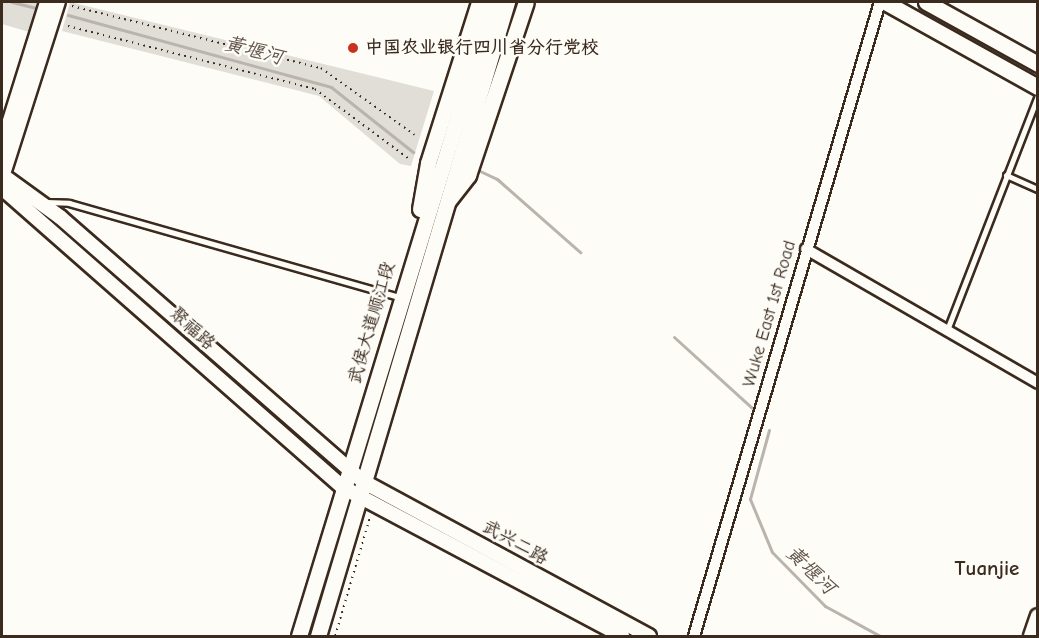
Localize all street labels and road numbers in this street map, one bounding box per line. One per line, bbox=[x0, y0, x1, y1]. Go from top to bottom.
street label: Wuke East 1st Road bbox=[739, 238, 801, 390]
street label: 武侯大道顺江段 bbox=[344, 259, 400, 387]
street label: 聚福路 bbox=[165, 303, 219, 355]
street label: 武兴二路 bbox=[478, 516, 552, 570]

